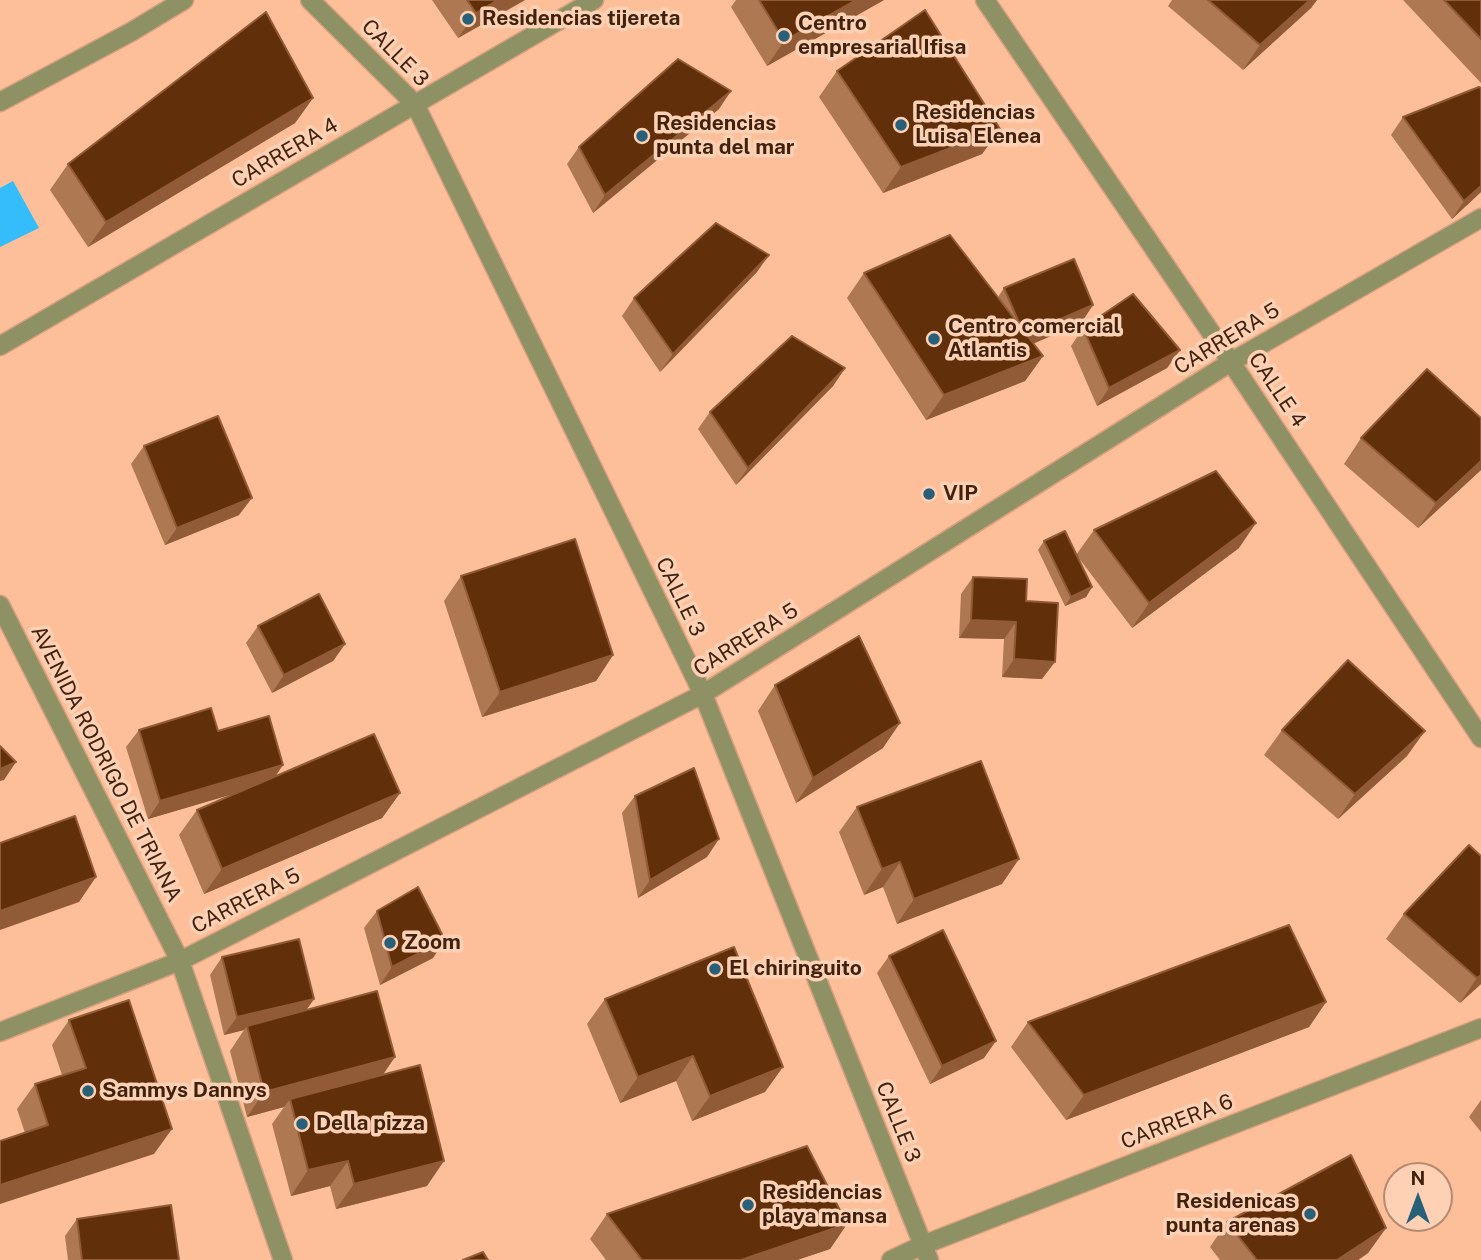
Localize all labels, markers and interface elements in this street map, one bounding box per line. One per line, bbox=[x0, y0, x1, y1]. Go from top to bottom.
place label: Residencias tijereta bbox=[482, 6, 680, 32]
marker: Residencias tijereta bbox=[460, 11, 476, 27]
place label: Centro empresarial Ifisa bbox=[798, 11, 966, 61]
street label: CALLE 3 bbox=[356, 14, 434, 92]
marker: Centro empresarial Ifisa bbox=[776, 28, 792, 44]
place label: Residencias Luisa Elenea bbox=[915, 100, 1041, 150]
place label: Residencias punta del mar bbox=[656, 111, 794, 161]
street label: CARRERA 4 bbox=[228, 113, 342, 193]
marker: Residencias Luisa Elenea bbox=[893, 117, 909, 133]
marker: Residencias punta del mar bbox=[634, 128, 650, 144]
street label: CARRERA 5 bbox=[1170, 298, 1284, 380]
place label: Centro comercial Atlantis bbox=[948, 314, 1120, 364]
marker: Centro comercial Atlantis bbox=[926, 331, 942, 347]
street label: CALLE 4 bbox=[1243, 348, 1311, 432]
place label: VIP bbox=[943, 481, 978, 507]
marker: VIP bbox=[921, 486, 937, 502]
street label: CALLE 3 bbox=[650, 553, 710, 641]
street label: CARRERA 5 bbox=[689, 598, 803, 682]
street label: AVENIDA RODRIGO DE TRIANA bbox=[25, 622, 187, 906]
street label: CARRERA 5 bbox=[188, 863, 304, 939]
place label: Zoom bbox=[404, 930, 461, 956]
marker: Zoom bbox=[382, 935, 398, 951]
place label: El chiringuito bbox=[729, 956, 862, 982]
marker: El chiringuito bbox=[707, 961, 723, 977]
place label: Sammys Dannys bbox=[102, 1078, 267, 1104]
street label: CALLE 3 bbox=[870, 1078, 926, 1166]
marker: Sammys Dannys bbox=[80, 1083, 96, 1099]
street label: CARRERA 6 bbox=[1117, 1089, 1237, 1155]
place label: Della pizza bbox=[316, 1111, 425, 1137]
marker: Della pizza bbox=[294, 1116, 310, 1132]
north arrow bbox=[1383, 1162, 1453, 1232]
text: N bbox=[1411, 1167, 1425, 1189]
place label: Residencias playa mansa bbox=[762, 1180, 887, 1230]
place label: Residenicas punta arenas bbox=[1165, 1189, 1296, 1239]
marker: Residencias playa mansa bbox=[740, 1197, 756, 1213]
marker: Residenicas punta arenas bbox=[1302, 1206, 1318, 1222]

